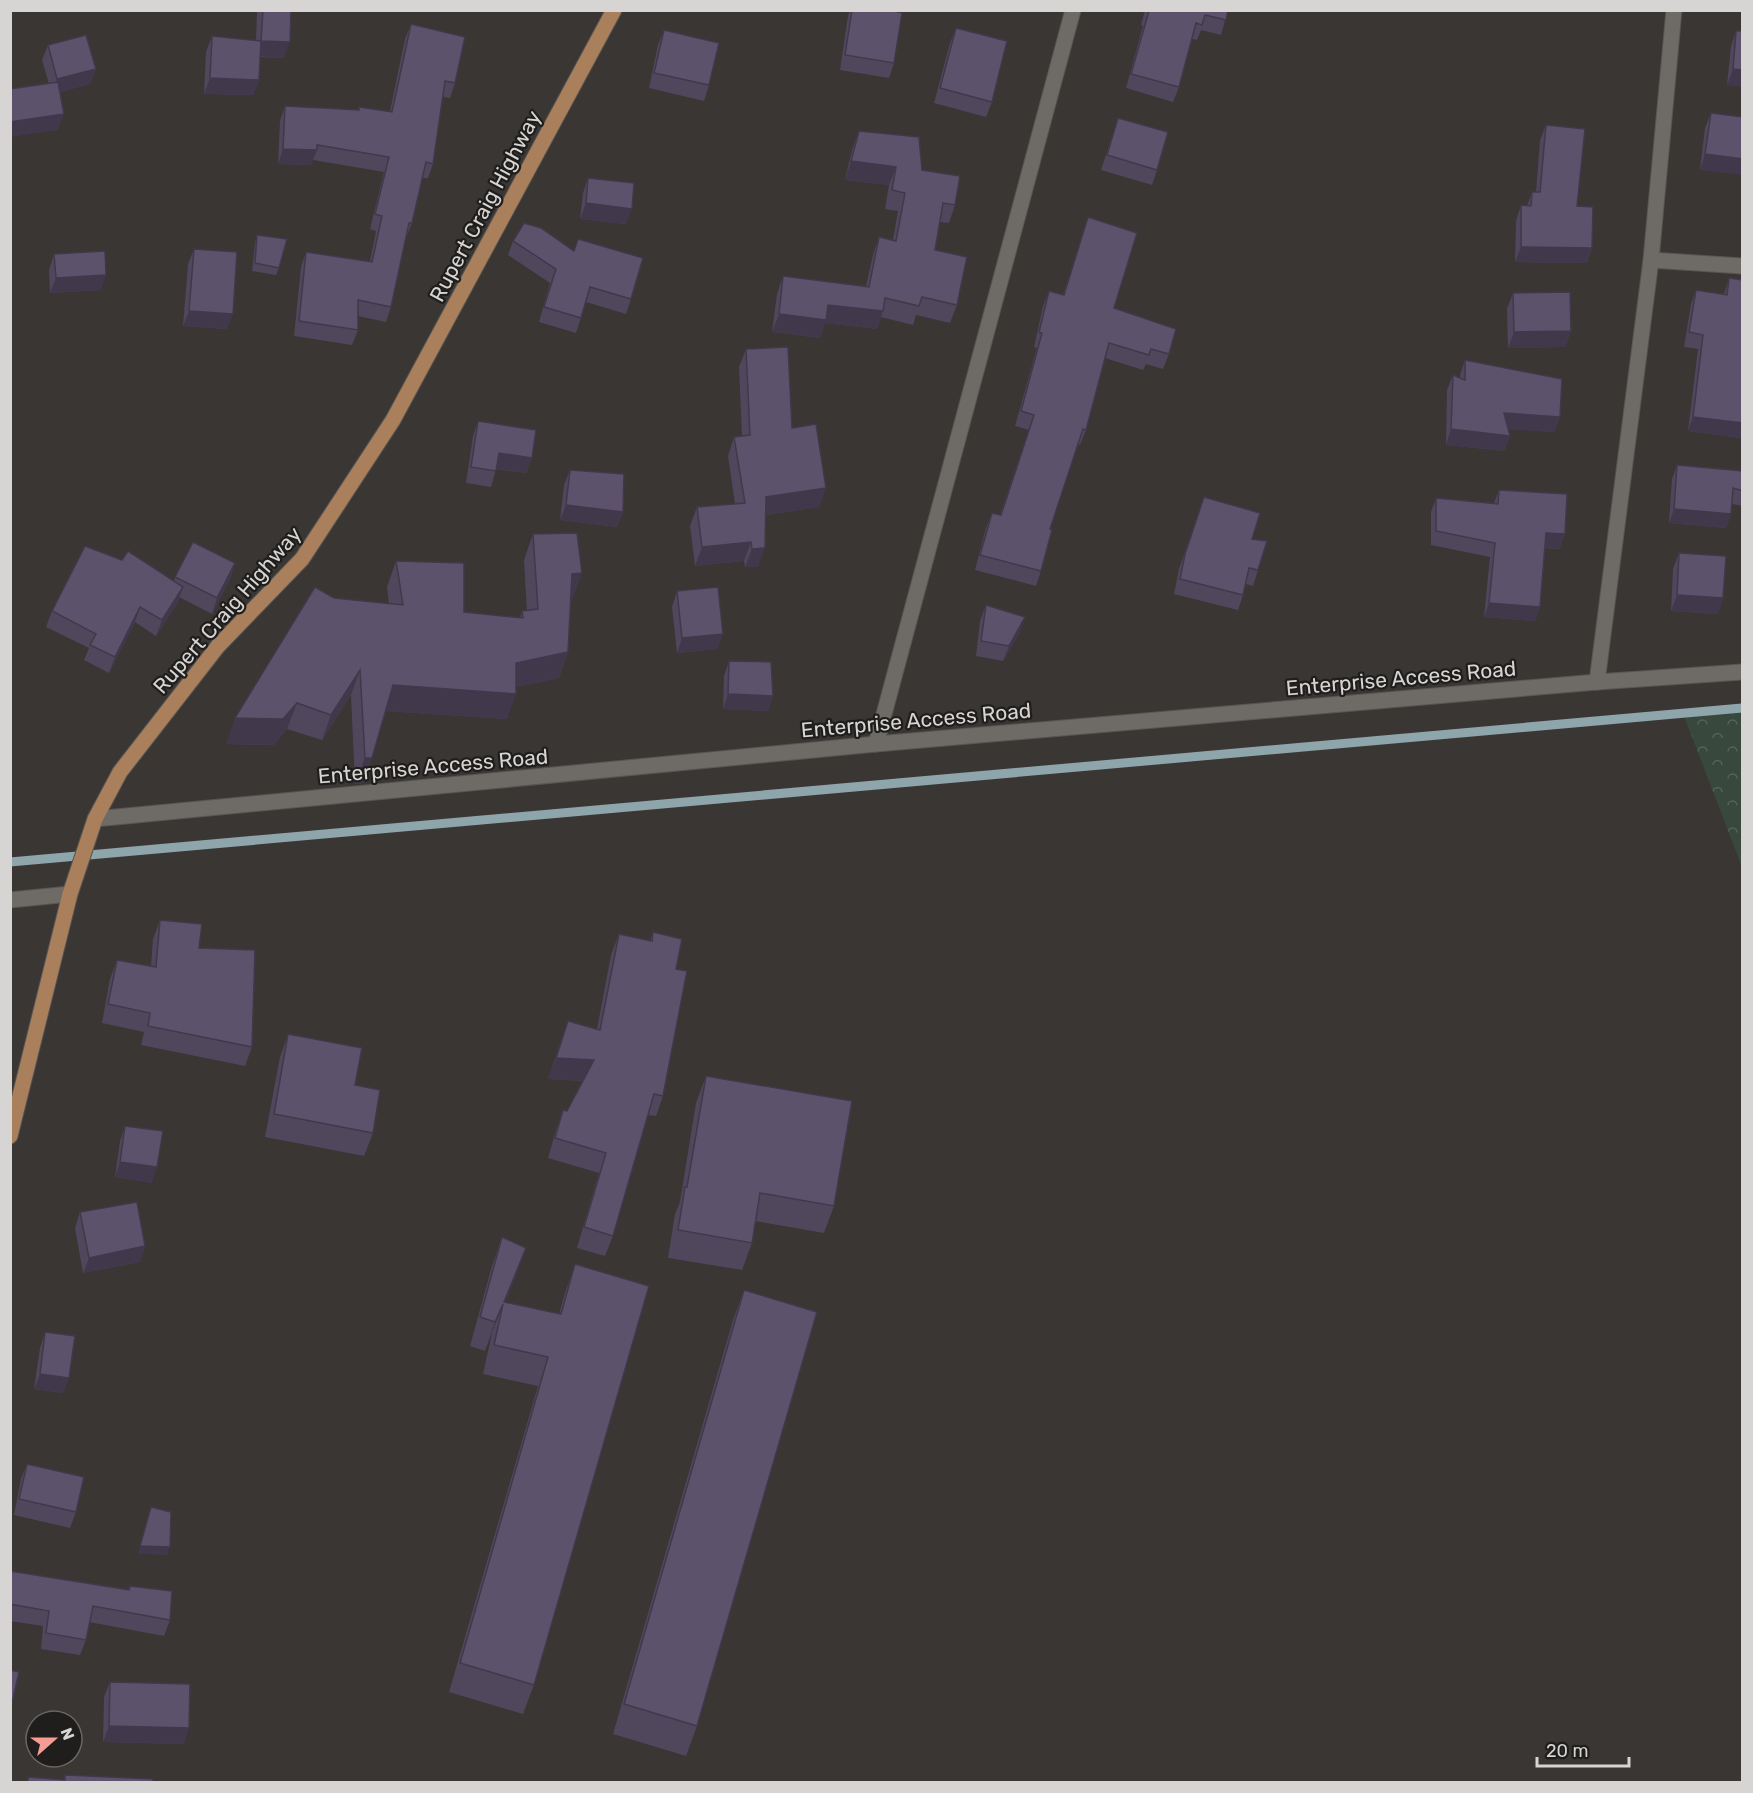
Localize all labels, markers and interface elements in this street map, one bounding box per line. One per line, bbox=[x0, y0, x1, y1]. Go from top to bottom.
street label: Rupert Craig Highway bbox=[424, 106, 546, 306]
street label: Rupert Craig Highway bbox=[148, 521, 307, 699]
street label: Enterprise Access Road bbox=[1285, 655, 1517, 701]
street label: Enterprise Access Road bbox=[800, 697, 1032, 743]
street label: Enterprise Access Road bbox=[317, 743, 549, 789]
north arrow bbox=[24, 1709, 84, 1769]
text: N bbox=[57, 1725, 78, 1743]
scale bar bbox=[1537, 1730, 1628, 1768]
text: 20 m bbox=[1546, 1740, 1588, 1762]

